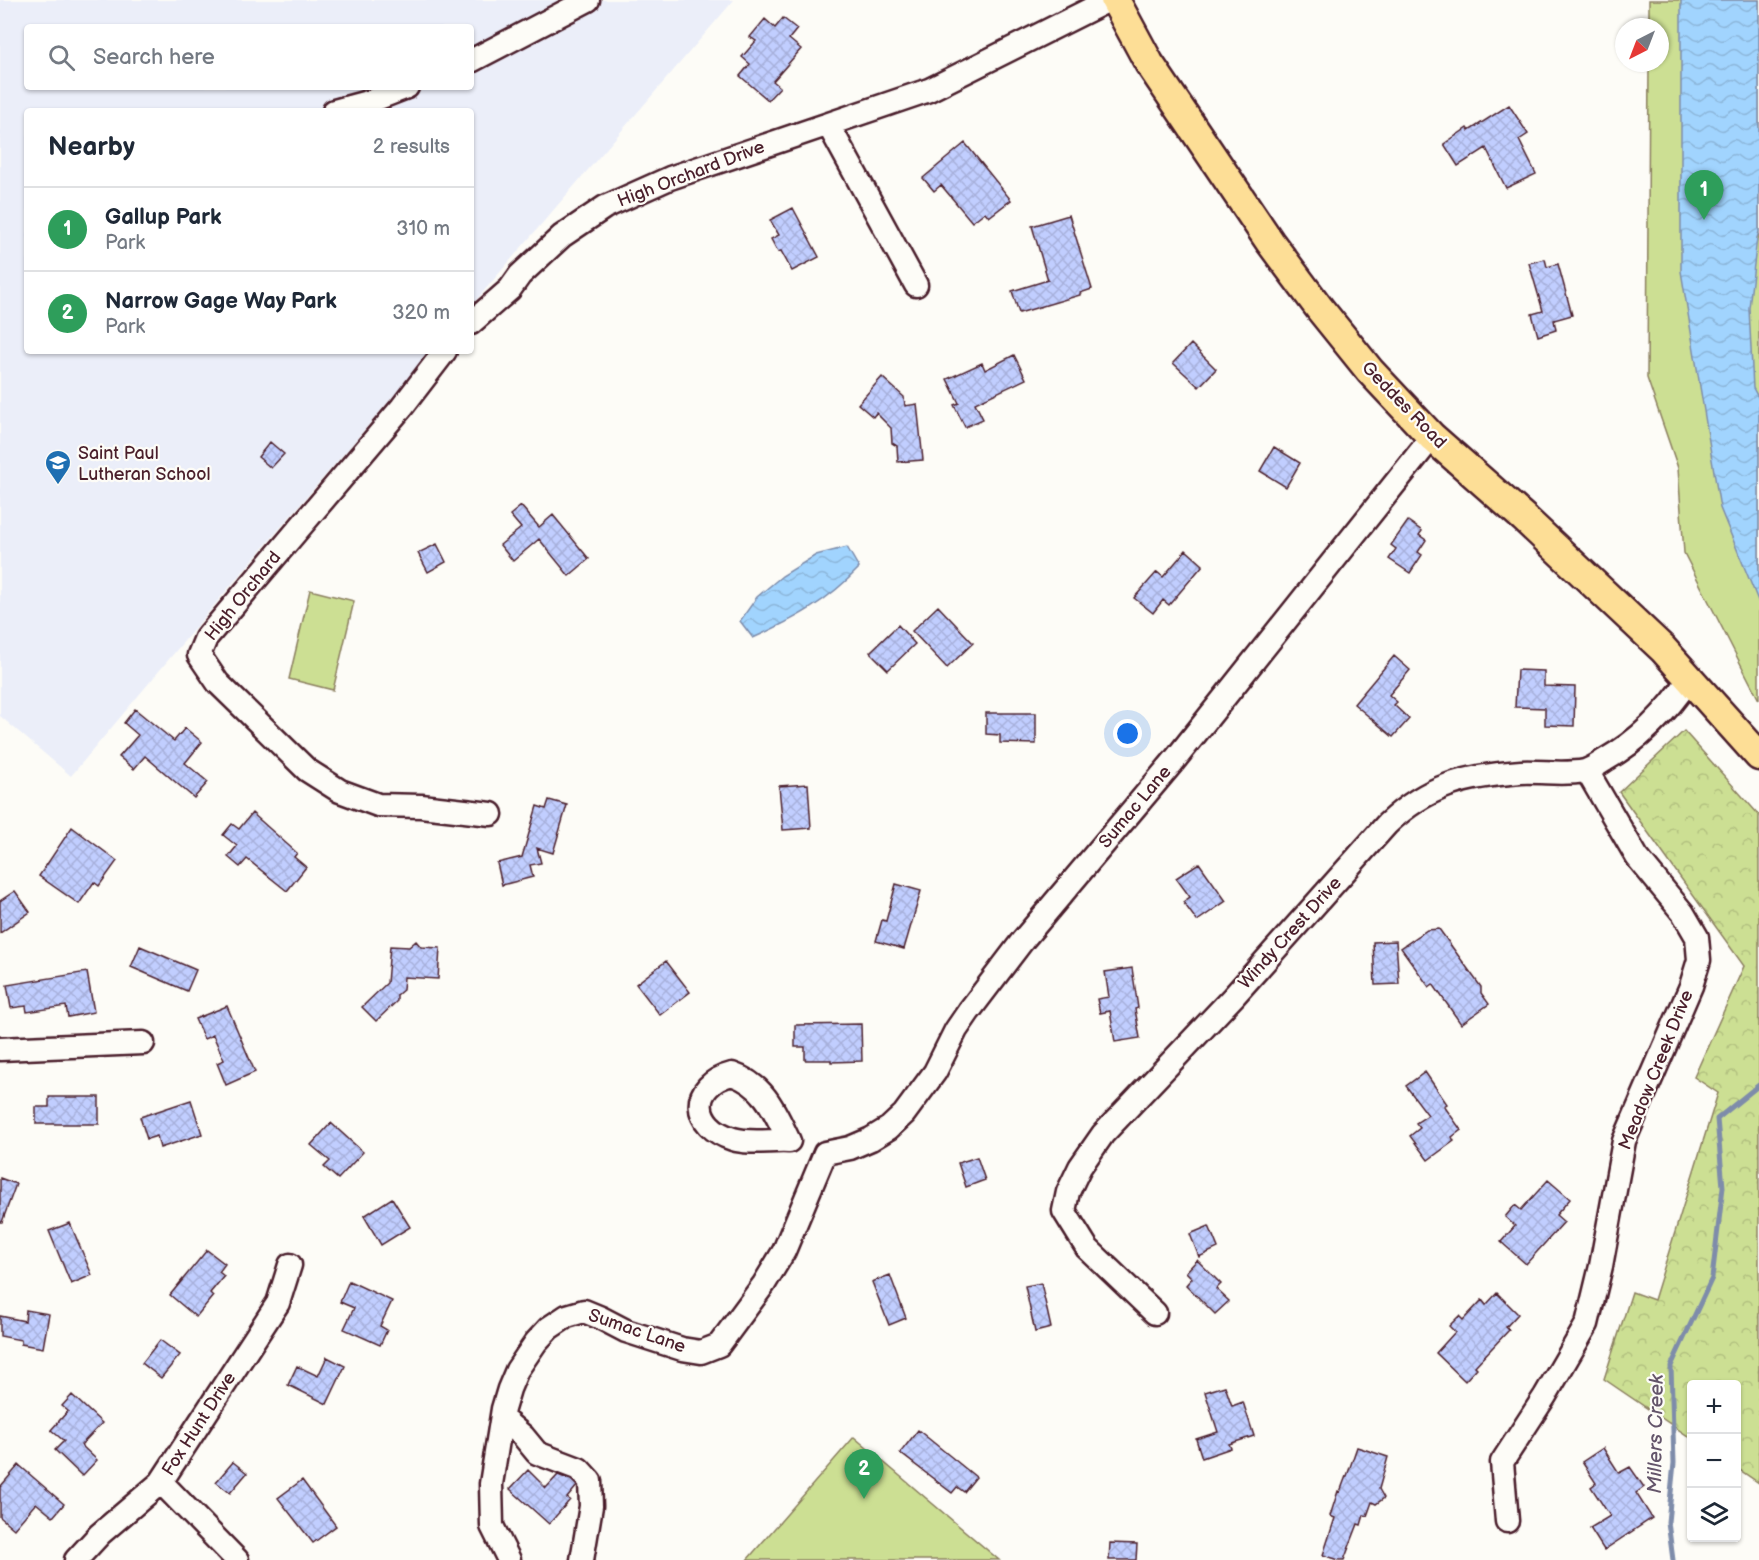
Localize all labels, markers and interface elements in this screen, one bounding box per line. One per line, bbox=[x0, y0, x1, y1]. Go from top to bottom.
north arrow bbox=[1615, 18, 1669, 72]
search box bbox=[24, 24, 474, 90]
icon: search bbox=[45, 41, 78, 74]
text: Search here bbox=[93, 44, 215, 71]
text: Nearby bbox=[48, 132, 135, 163]
text: 2 results bbox=[373, 135, 450, 159]
street label: High Orchard Drive bbox=[615, 136, 768, 212]
pin: 1 bbox=[1684, 170, 1724, 220]
text: Gallup Park bbox=[105, 204, 221, 231]
text: 1 bbox=[63, 217, 72, 241]
text: 310 m bbox=[396, 217, 450, 241]
text: Park bbox=[105, 231, 145, 255]
text: Narrow Gage Way Park bbox=[105, 288, 337, 315]
text: 2 bbox=[62, 301, 73, 325]
text: 320 m bbox=[392, 301, 450, 325]
text: Park bbox=[105, 315, 145, 339]
street label: Geddes Road bbox=[1357, 357, 1451, 453]
place label: Saint Paul Lutheran School bbox=[78, 443, 210, 485]
school or university icon: Saint Paul Lutheran School bbox=[43, 448, 73, 486]
street label: High Orchard bbox=[201, 547, 285, 645]
your location bbox=[1113, 719, 1142, 748]
street label: Sumac Lane bbox=[1094, 761, 1176, 853]
street label: Windy Crest Drive bbox=[1234, 872, 1346, 993]
street label: Meadow Creek Drive bbox=[1614, 987, 1698, 1153]
street label: Sumac Lane bbox=[586, 1305, 689, 1358]
street label: Fox Hunt Drive bbox=[158, 1368, 240, 1480]
water label: Millers Creek bbox=[1643, 1373, 1669, 1494]
map controls bbox=[1687, 1380, 1741, 1542]
button: + bbox=[1687, 1380, 1741, 1434]
button: − bbox=[1687, 1434, 1741, 1488]
pin: 2 bbox=[844, 1450, 884, 1499]
button: layers bbox=[1687, 1488, 1741, 1542]

